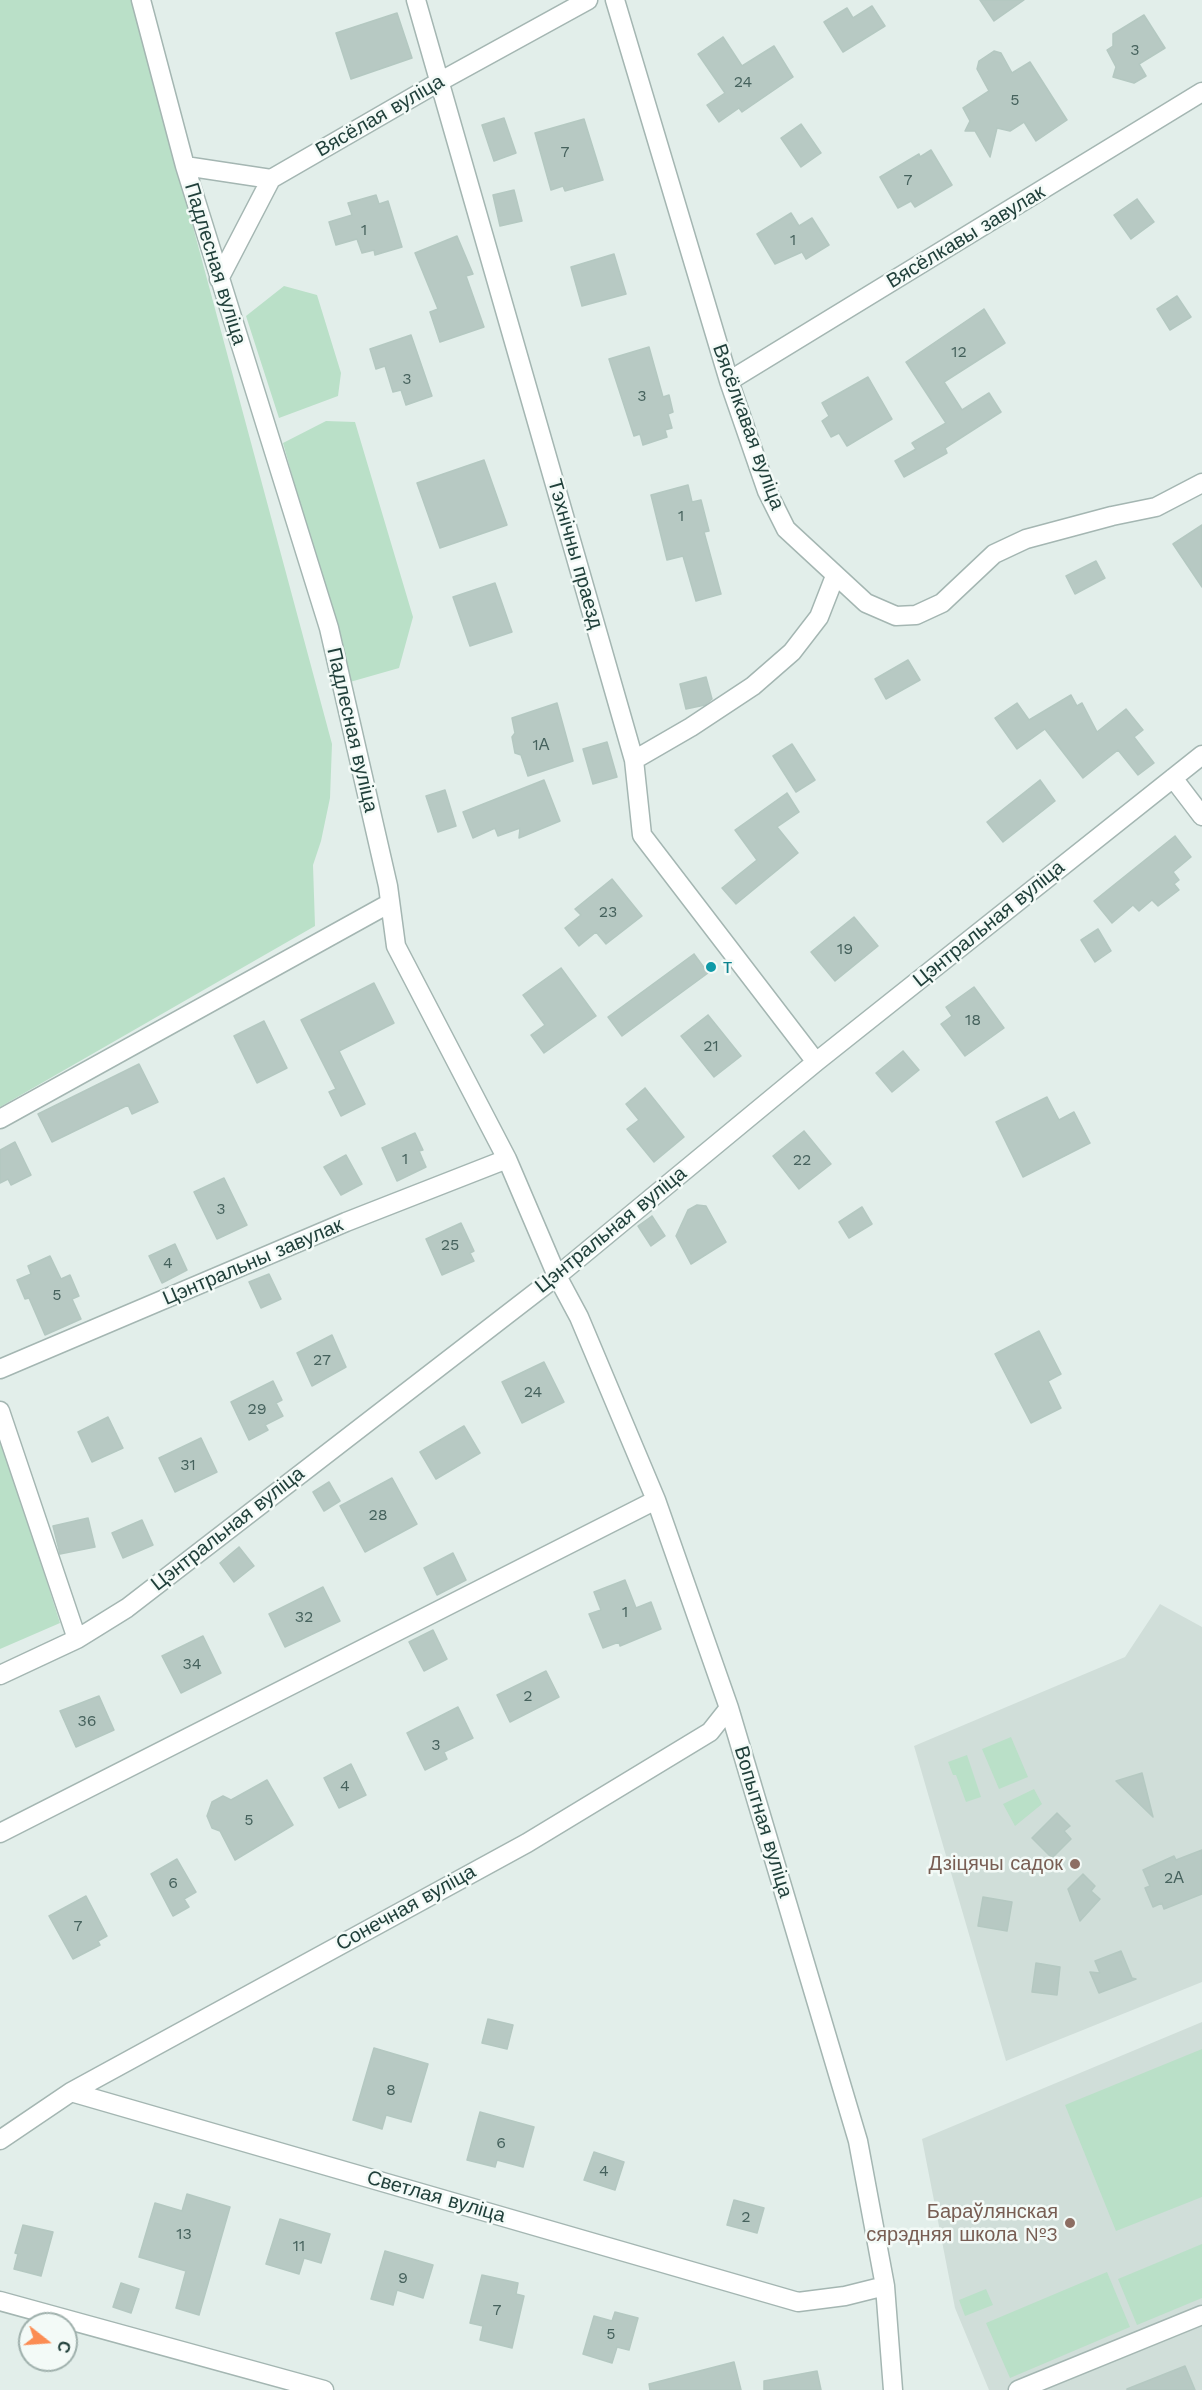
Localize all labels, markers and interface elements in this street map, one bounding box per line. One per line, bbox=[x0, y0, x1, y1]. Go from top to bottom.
house number: 3 bbox=[1130, 40, 1140, 60]
street label: Вясёлая вуліца bbox=[312, 70, 448, 162]
house number: 24 bbox=[734, 72, 752, 92]
house number: 5 bbox=[1010, 90, 1020, 110]
house number: 7 bbox=[561, 142, 569, 162]
house number: 7 bbox=[904, 170, 912, 190]
street label: Падлесная вуліца bbox=[179, 180, 251, 348]
street label: Вясёлкавы завулак bbox=[882, 180, 1050, 294]
house number: 1 bbox=[361, 220, 367, 240]
house number: 1 bbox=[790, 230, 796, 250]
street label: Вясёлкавая вуліца bbox=[707, 341, 789, 513]
house number: 12 bbox=[951, 342, 967, 362]
house number: 3 bbox=[402, 369, 412, 389]
house number: 3 bbox=[637, 386, 647, 406]
street label: Тэхнічны праезд bbox=[542, 476, 608, 632]
house number: 1 bbox=[678, 506, 684, 526]
street label: Падлесная вуліца bbox=[321, 645, 383, 815]
house number: 1А bbox=[533, 735, 549, 755]
street label: Цэнтральная вуліца bbox=[908, 856, 1070, 992]
house number: 23 bbox=[599, 902, 617, 922]
house number: 19 bbox=[837, 939, 853, 959]
place label: т bbox=[723, 955, 732, 979]
marker: т bbox=[704, 960, 718, 974]
house number: 18 bbox=[965, 1010, 981, 1030]
house number: 21 bbox=[703, 1036, 719, 1056]
house number: 1 bbox=[402, 1149, 408, 1169]
house number: 22 bbox=[793, 1150, 811, 1170]
street label: Цэнтральная вуліца bbox=[530, 1162, 692, 1298]
house number: 3 bbox=[216, 1199, 226, 1219]
street label: Цэнтральны завулак bbox=[159, 1213, 347, 1311]
house number: 25 bbox=[441, 1235, 459, 1255]
house number: 4 bbox=[163, 1253, 173, 1273]
house number: 5 bbox=[52, 1285, 62, 1305]
house number: 27 bbox=[313, 1350, 331, 1370]
house number: 24 bbox=[524, 1382, 542, 1402]
house number: 29 bbox=[247, 1399, 267, 1419]
house number: 31 bbox=[180, 1455, 196, 1475]
street label: Цэнтральная вуліца bbox=[147, 1462, 309, 1596]
house number: 28 bbox=[368, 1505, 388, 1525]
house number: 1 bbox=[622, 1602, 628, 1622]
house number: 32 bbox=[295, 1607, 313, 1627]
house number: 34 bbox=[182, 1654, 202, 1674]
house number: 2 bbox=[523, 1686, 533, 1706]
house number: 36 bbox=[77, 1711, 97, 1731]
house number: 3 bbox=[431, 1735, 441, 1755]
street label: Вопытная вуліца bbox=[729, 1743, 797, 1901]
house number: 4 bbox=[340, 1776, 350, 1796]
house number: 5 bbox=[244, 1810, 254, 1830]
place label: Дзіцячы садок bbox=[929, 1852, 1063, 1876]
marker: Дзіцячы садок bbox=[1068, 1857, 1082, 1871]
street label: Сонечная вуліца bbox=[332, 1860, 480, 1956]
house number: 2А bbox=[1164, 1868, 1184, 1888]
house number: 6 bbox=[168, 1873, 178, 1893]
house number: 7 bbox=[74, 1916, 82, 1936]
house number: 8 bbox=[386, 2080, 396, 2100]
house number: 6 bbox=[496, 2133, 506, 2153]
house number: 4 bbox=[599, 2161, 609, 2181]
street label: Светлая вуліца bbox=[364, 2166, 508, 2228]
place label: Бараўлянская сярэдняя школа №3 bbox=[866, 2200, 1058, 2247]
house number: 2 bbox=[741, 2207, 751, 2227]
marker: Бараўлянская сярэдняя школа №3 bbox=[1063, 2216, 1077, 2230]
house number: 13 bbox=[176, 2224, 192, 2244]
house number: 11 bbox=[293, 2236, 305, 2256]
house number: 9 bbox=[398, 2268, 408, 2288]
house number: 7 bbox=[493, 2300, 501, 2320]
north arrow bbox=[18, 2312, 78, 2372]
house number: 5 bbox=[606, 2324, 616, 2344]
text: С bbox=[53, 2339, 75, 2355]

